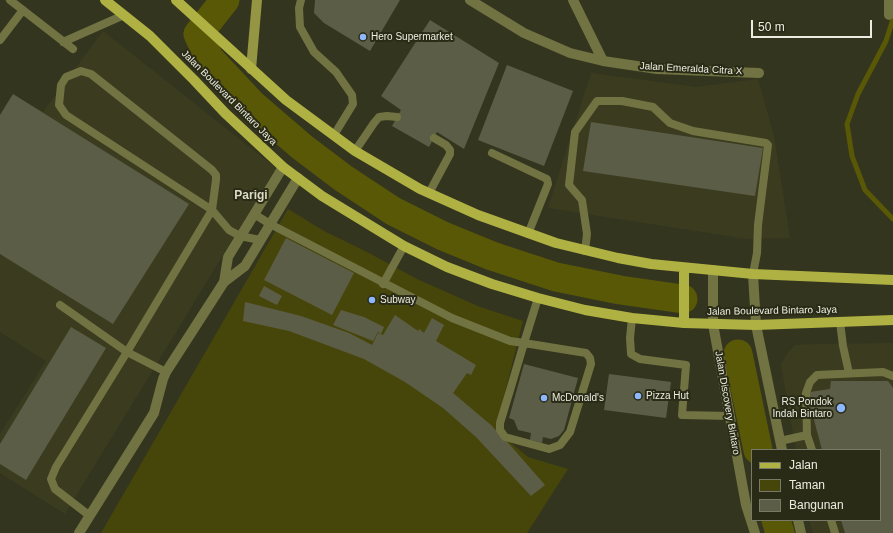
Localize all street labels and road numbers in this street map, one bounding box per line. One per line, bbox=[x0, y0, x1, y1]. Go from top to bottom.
street label: Jalan Boulevard Bintaro Jaya bbox=[179, 48, 279, 148]
street label: Jalan Emeralda Citra X bbox=[639, 60, 743, 78]
street label: Jalan Boulevard Bintaro Jaya bbox=[707, 304, 837, 318]
street label: Jalan Discovery Bintaro bbox=[712, 350, 742, 456]

